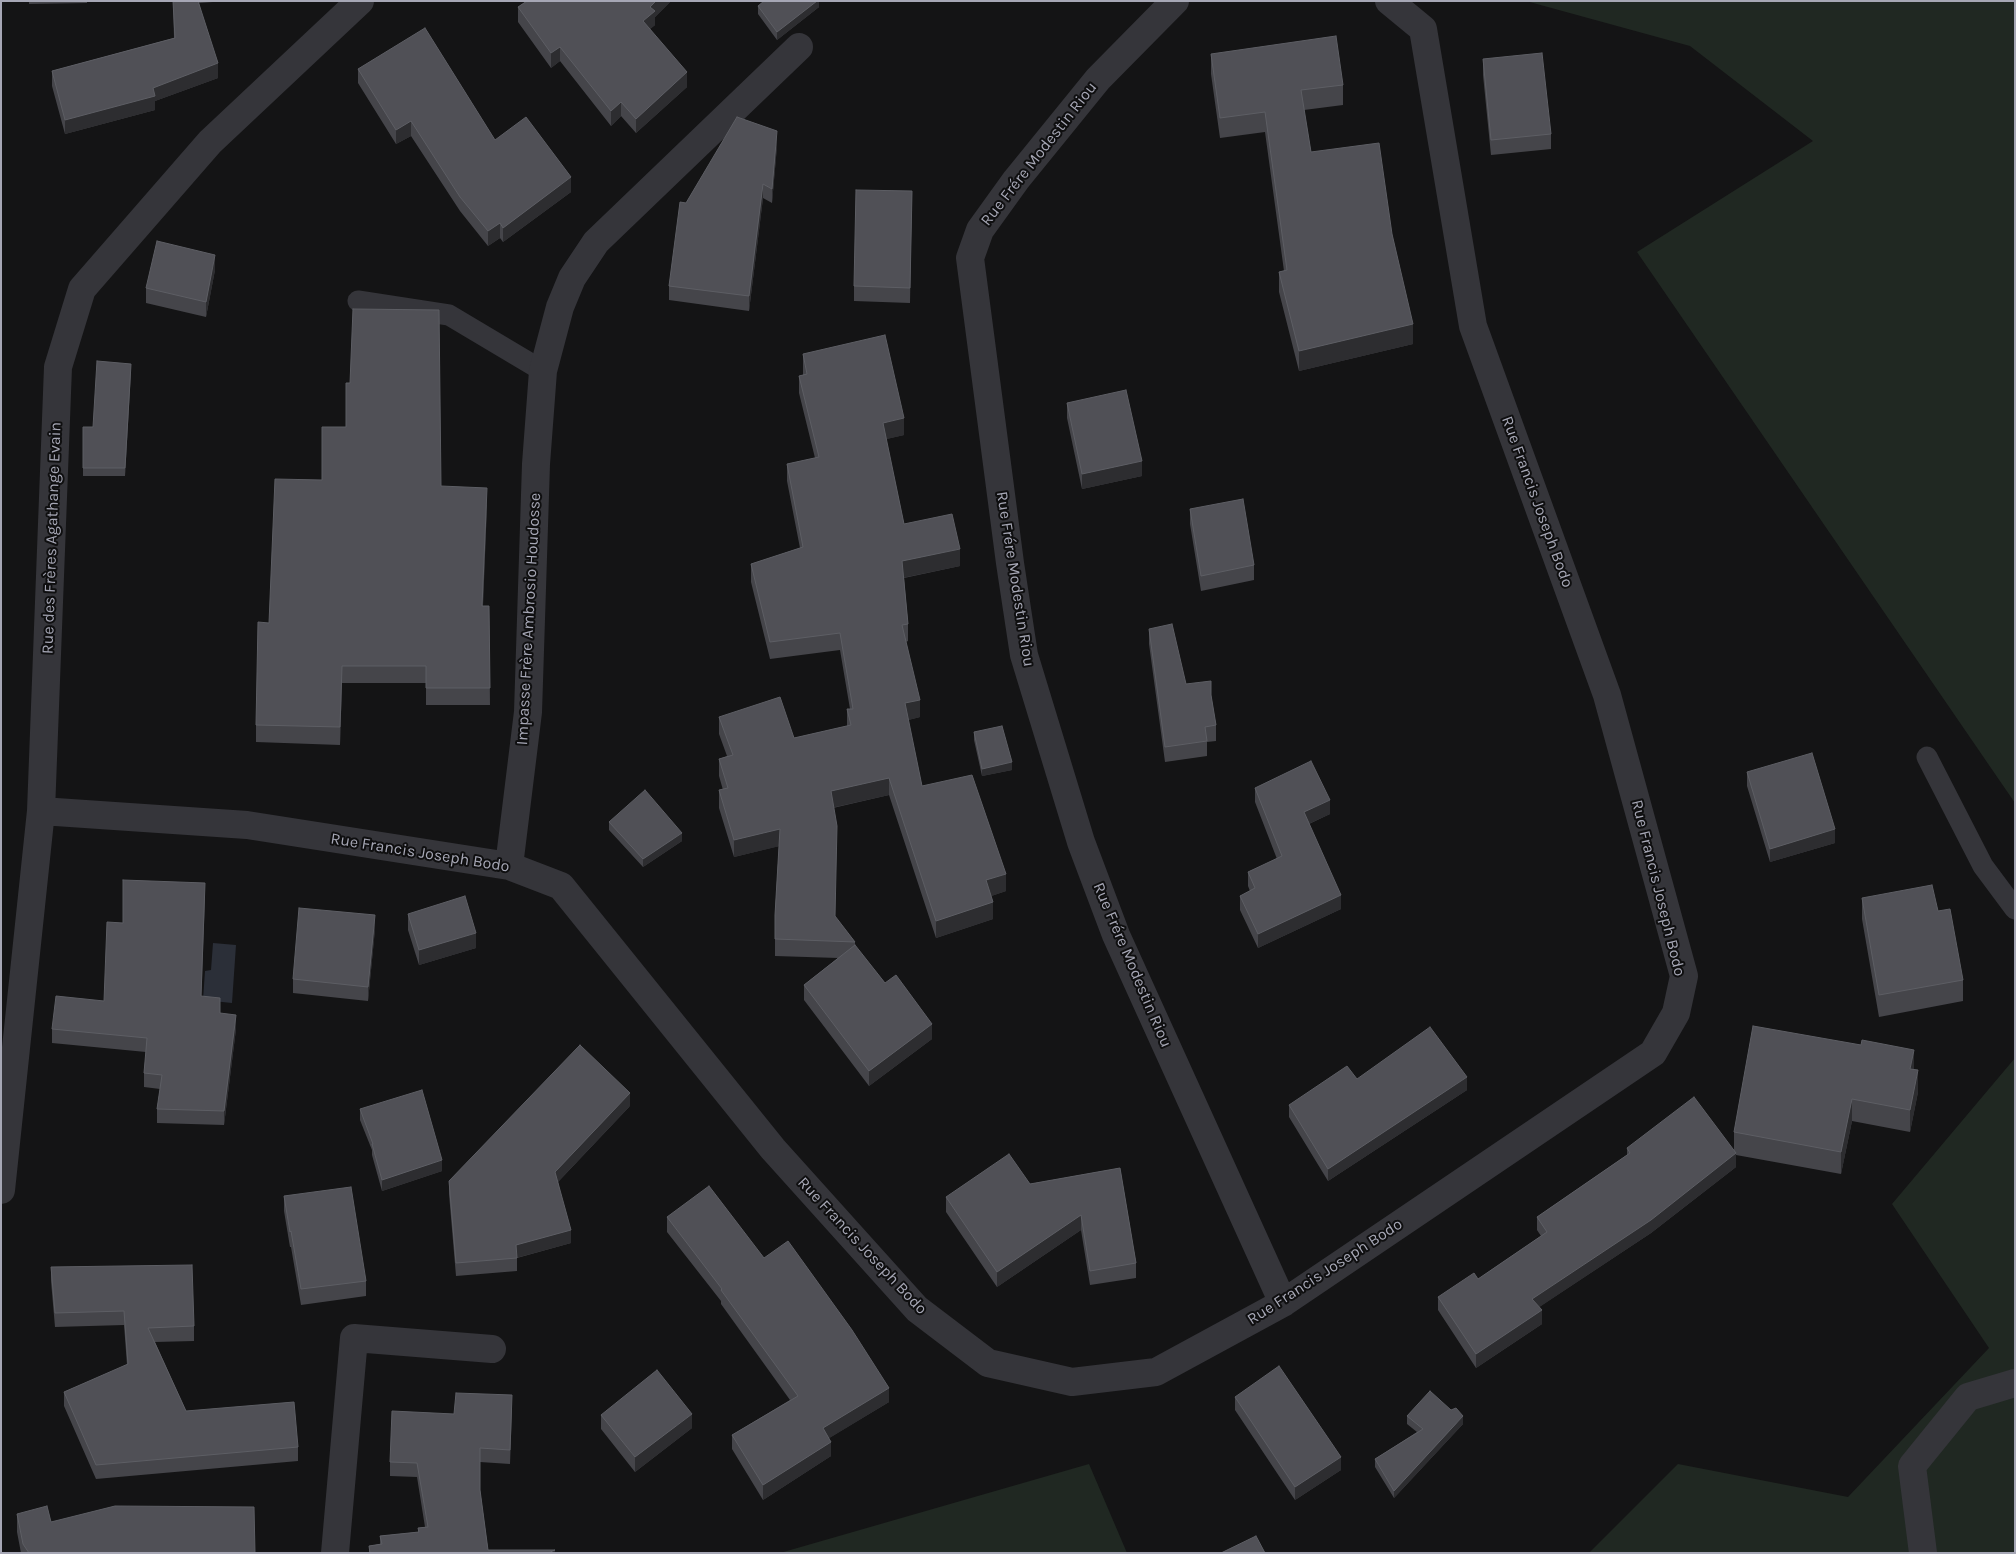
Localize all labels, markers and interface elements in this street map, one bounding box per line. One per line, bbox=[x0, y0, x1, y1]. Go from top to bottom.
street label: Rue Frére Modestin Riou bbox=[977, 78, 1101, 230]
street label: Rue Francis Joseph Bodo bbox=[1497, 414, 1577, 590]
street label: Rue des Frères Agathange Evain bbox=[38, 421, 66, 655]
street label: Rue Frére Modestin Riou bbox=[992, 490, 1038, 668]
street label: Impasse Frère Ambrosio Houdosse bbox=[513, 492, 545, 746]
street label: Rue Francis Joseph Bodo bbox=[1627, 798, 1689, 978]
street label: Rue Francis Joseph Bodo bbox=[329, 829, 511, 877]
street label: Rue Frére Modestin Riou bbox=[1089, 880, 1175, 1050]
street label: Rue Francis Joseph Bodo bbox=[793, 1173, 931, 1319]
street label: Rue Francis Joseph Bodo bbox=[1244, 1215, 1406, 1329]

